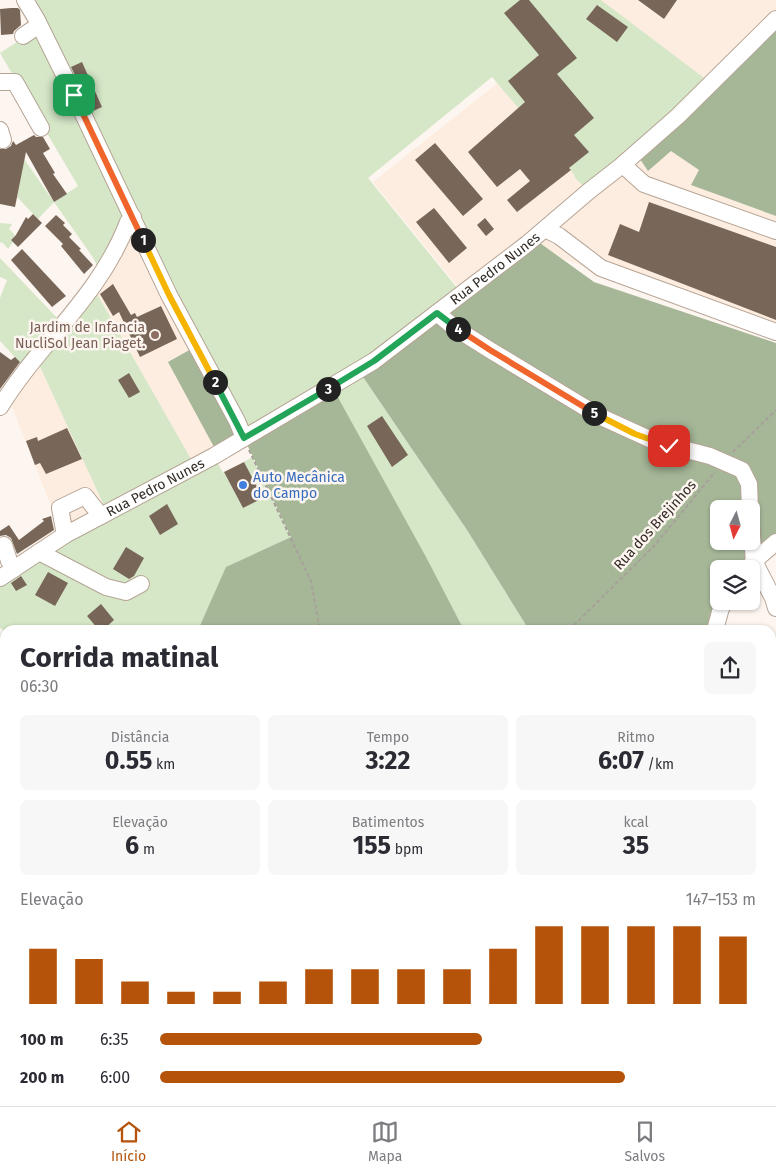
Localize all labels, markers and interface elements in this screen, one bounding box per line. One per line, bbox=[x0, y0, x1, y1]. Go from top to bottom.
pin bbox=[53, 74, 95, 116]
icon: arrive bbox=[60, 81, 88, 109]
pin: 1 bbox=[130, 228, 156, 252]
street label: Rua Pedro Nunes bbox=[447, 228, 544, 308]
text: 1 bbox=[140, 232, 147, 249]
pin: 4 bbox=[446, 316, 470, 342]
place label: Jardim de Infancia NucliSol Jean Piaget. bbox=[15, 319, 145, 352]
text: 4 bbox=[455, 321, 462, 338]
marker: Jardim de Infancia NucliSol Jean Piaget. bbox=[149, 329, 161, 341]
pin: 2 bbox=[202, 370, 228, 394]
text: 2 bbox=[212, 374, 219, 391]
pin: 3 bbox=[316, 376, 340, 402]
text: 3 bbox=[325, 381, 332, 398]
pin: 5 bbox=[582, 400, 606, 426]
text: 5 bbox=[591, 405, 598, 422]
pin bbox=[648, 425, 690, 467]
icon: check bbox=[655, 432, 683, 460]
street label: Rua Pedro Nunes bbox=[103, 454, 208, 520]
place label: Auto Mecânica do Campo bbox=[253, 469, 345, 502]
street label: Rua dos Brejinhos bbox=[610, 476, 700, 573]
marker: Auto Mecânica do Campo bbox=[237, 479, 249, 491]
north arrow bbox=[710, 500, 760, 550]
map controls bbox=[710, 500, 760, 610]
button: layers bbox=[710, 560, 760, 610]
text: Corrida matinal bbox=[20, 641, 218, 674]
button: share bbox=[704, 642, 756, 694]
text: 06:30 bbox=[20, 677, 58, 696]
text: Distância bbox=[111, 729, 169, 746]
text: Tempo bbox=[367, 729, 409, 746]
text: Ritmo bbox=[617, 729, 655, 746]
text: 0.55 bbox=[105, 746, 152, 776]
text: 3:22 bbox=[366, 746, 410, 776]
text: 6:07 bbox=[598, 746, 644, 776]
text: km bbox=[152, 756, 175, 773]
text: /km bbox=[644, 756, 674, 773]
text: Elevação bbox=[112, 814, 168, 831]
text: Batimentos bbox=[352, 814, 424, 831]
text: kcal bbox=[623, 814, 649, 831]
text: 6 bbox=[125, 831, 139, 861]
text: 155 bbox=[353, 831, 391, 861]
text: 35 bbox=[623, 831, 649, 861]
text: m bbox=[139, 841, 155, 858]
text: bpm bbox=[391, 841, 423, 858]
text: Elevação bbox=[20, 890, 84, 909]
text: 147–153 m bbox=[686, 890, 756, 909]
text: 100 m bbox=[20, 1030, 63, 1049]
text: 6:35 bbox=[100, 1030, 129, 1049]
text: 200 m bbox=[20, 1068, 64, 1087]
text: 6:00 bbox=[100, 1068, 130, 1087]
tab: Início bbox=[111, 1118, 146, 1165]
tab: Mapa bbox=[368, 1118, 402, 1165]
tab: Salvos bbox=[624, 1118, 665, 1165]

